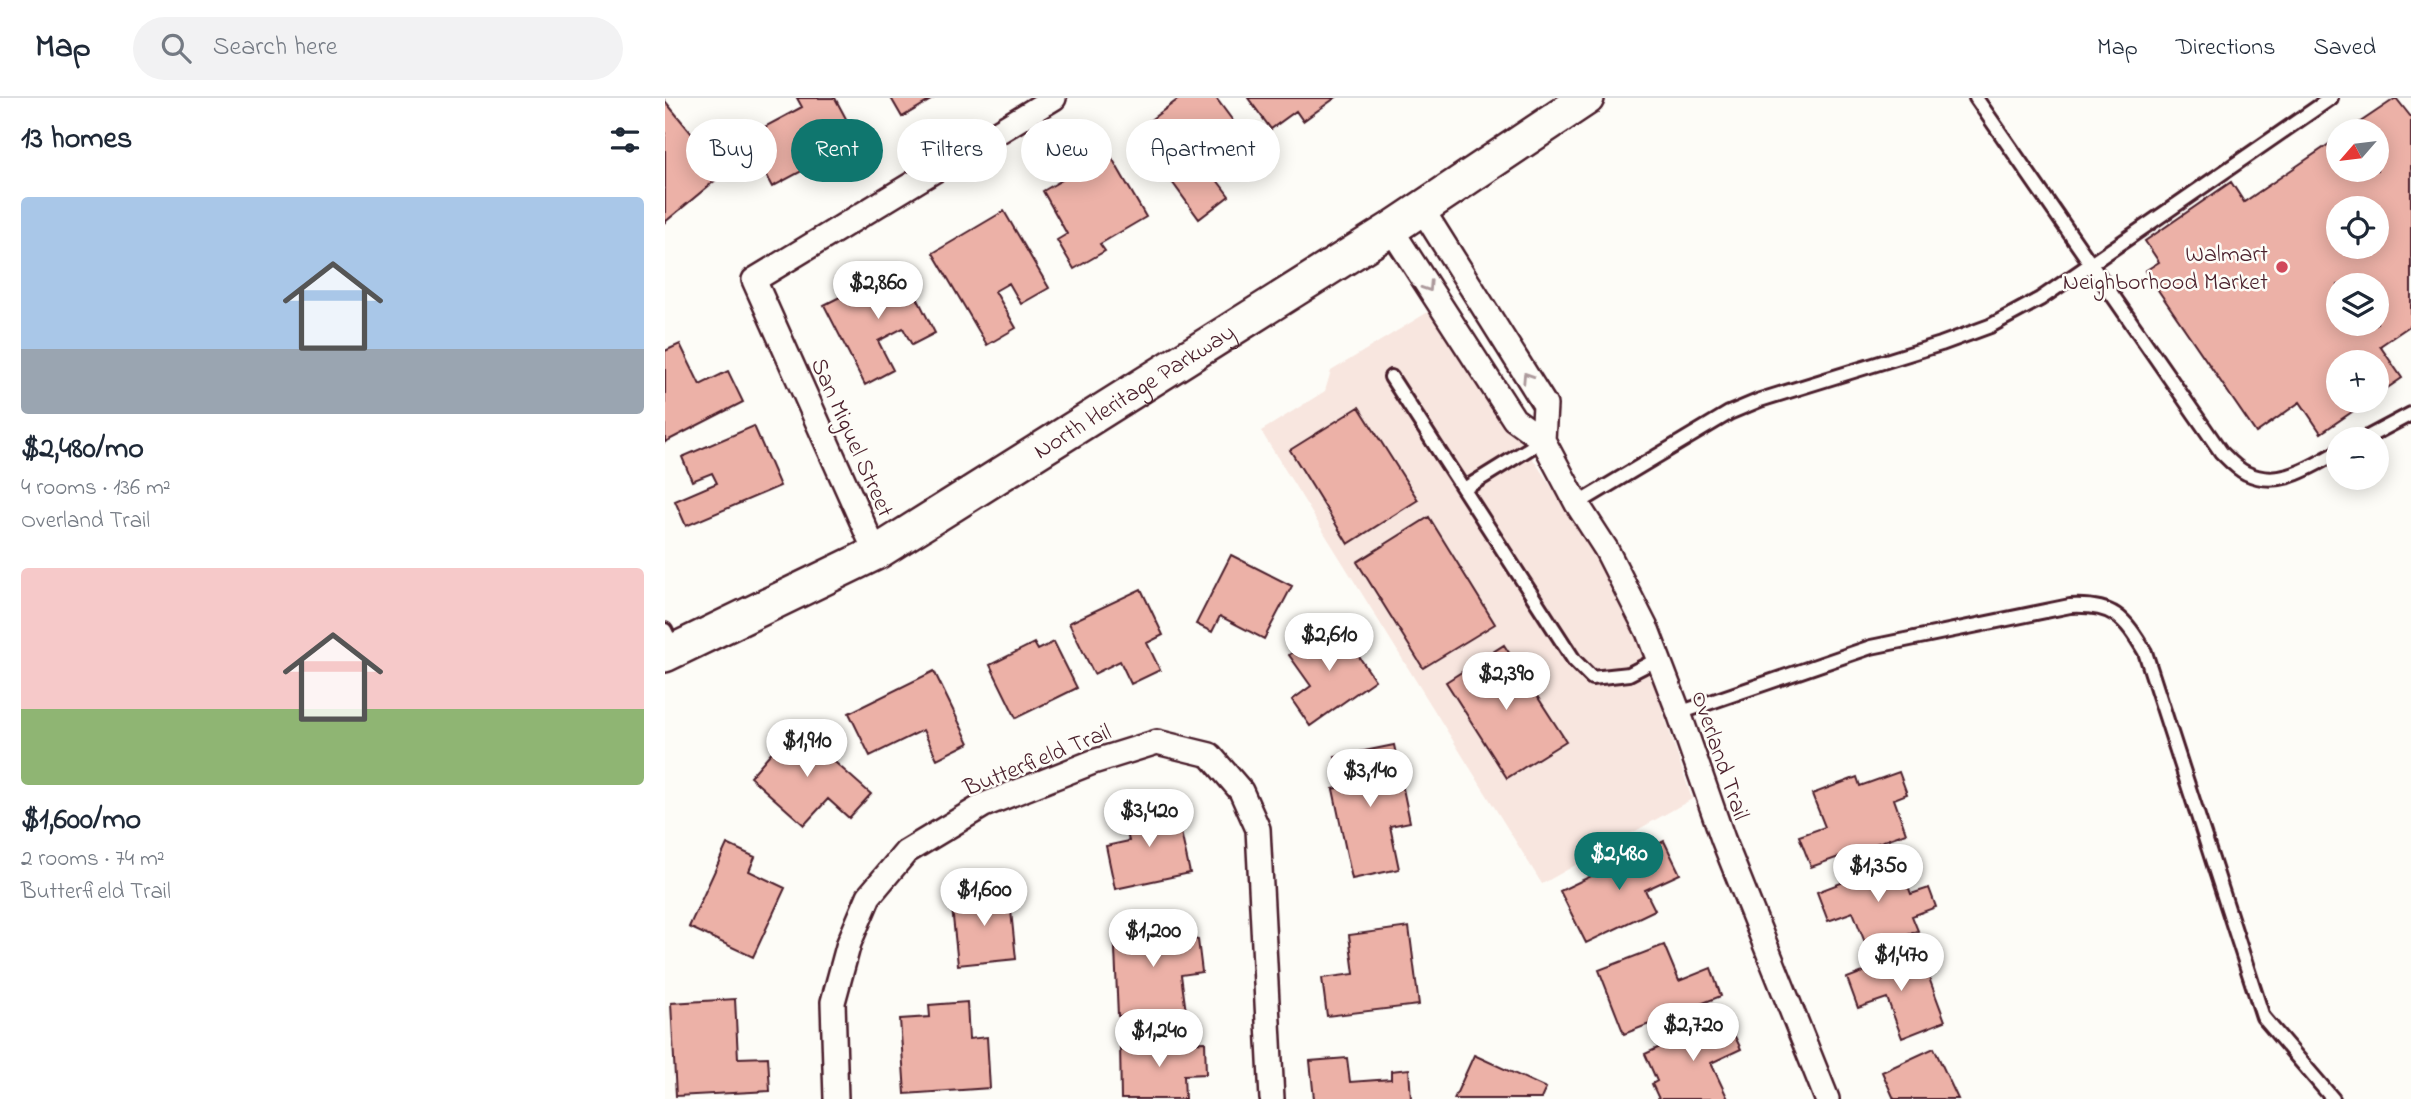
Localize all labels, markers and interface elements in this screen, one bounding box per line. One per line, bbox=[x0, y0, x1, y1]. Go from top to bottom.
search box bbox=[133, 17, 623, 80]
text: Map bbox=[35, 24, 91, 72]
icon: search bbox=[157, 29, 195, 67]
text: Search here bbox=[213, 29, 337, 67]
text: Map bbox=[2097, 31, 2138, 66]
text: Directions bbox=[2176, 31, 2275, 66]
text: Saved bbox=[2313, 31, 2376, 66]
text: 13 homes bbox=[21, 118, 132, 162]
chip: Buy bbox=[686, 119, 777, 182]
chip: Rent bbox=[791, 119, 883, 182]
chip: Filters bbox=[897, 119, 1007, 182]
chip: New bbox=[1021, 119, 1112, 182]
chip: Apartment bbox=[1126, 119, 1280, 182]
north arrow bbox=[2326, 119, 2389, 182]
map controls bbox=[2326, 119, 2389, 490]
icon: filters bbox=[606, 121, 644, 159]
button: locate bbox=[2326, 196, 2389, 259]
place label: Walmart Neighborhood Market bbox=[2063, 238, 2268, 301]
icon: home bbox=[270, 243, 396, 369]
marker: Walmart Neighborhood Market bbox=[2274, 259, 2290, 275]
pin: $2,860 bbox=[821, 262, 935, 321]
text: $2,860 bbox=[849, 267, 907, 300]
button: layers bbox=[2326, 273, 2389, 336]
one-way arrow bbox=[1420, 279, 1433, 292]
street label: North Heritage Parkway bbox=[1028, 316, 1243, 470]
button: + bbox=[2326, 350, 2389, 413]
street label: San Miguel Street bbox=[800, 353, 901, 523]
one-way arrow bbox=[1523, 372, 1535, 385]
button: − bbox=[2326, 427, 2389, 490]
text: $2,480/mo bbox=[21, 428, 144, 472]
text: 4 rooms · 136 m² bbox=[21, 472, 171, 505]
text: Overland Trail bbox=[21, 505, 150, 538]
icon: home bbox=[270, 614, 396, 740]
pin: $2,610 bbox=[1272, 614, 1386, 673]
text: $2,610 bbox=[1301, 619, 1357, 652]
pin: $2,390 bbox=[1449, 652, 1563, 712]
text: $2,390 bbox=[1478, 658, 1534, 691]
street label: Overland Trail bbox=[1680, 686, 1757, 825]
street label: Butterfield Trail bbox=[958, 716, 1117, 807]
pin: $1,910 bbox=[750, 720, 864, 779]
text: $1,910 bbox=[782, 725, 832, 758]
pin: $3,140 bbox=[1313, 750, 1427, 809]
text: $3,140 bbox=[1343, 755, 1397, 788]
pin: $3,420 bbox=[1092, 790, 1206, 849]
text: $3,420 bbox=[1120, 795, 1178, 828]
text: $1,600/mo bbox=[21, 799, 141, 843]
pin: $2,480 bbox=[1562, 832, 1676, 892]
text: $2,480 bbox=[1590, 838, 1648, 871]
text: 2 rooms · 74 m² bbox=[21, 843, 165, 876]
pin: $1,350 bbox=[1821, 844, 1935, 904]
text: $1,350 bbox=[1849, 850, 1907, 883]
pin: $1,600 bbox=[927, 868, 1041, 928]
text: $1,600 bbox=[956, 874, 1012, 907]
text: Butterfield Trail bbox=[21, 876, 171, 909]
pin: $1,200 bbox=[1096, 910, 1210, 969]
text: $1,200 bbox=[1125, 915, 1181, 948]
pin: $1,470 bbox=[1844, 934, 1958, 993]
text: $1,470 bbox=[1874, 939, 1928, 972]
pin: $2,720 bbox=[1636, 1004, 1750, 1063]
text: $2,720 bbox=[1663, 1009, 1723, 1042]
pin: $1,240 bbox=[1102, 1010, 1216, 1069]
text: $1,240 bbox=[1131, 1015, 1187, 1048]

